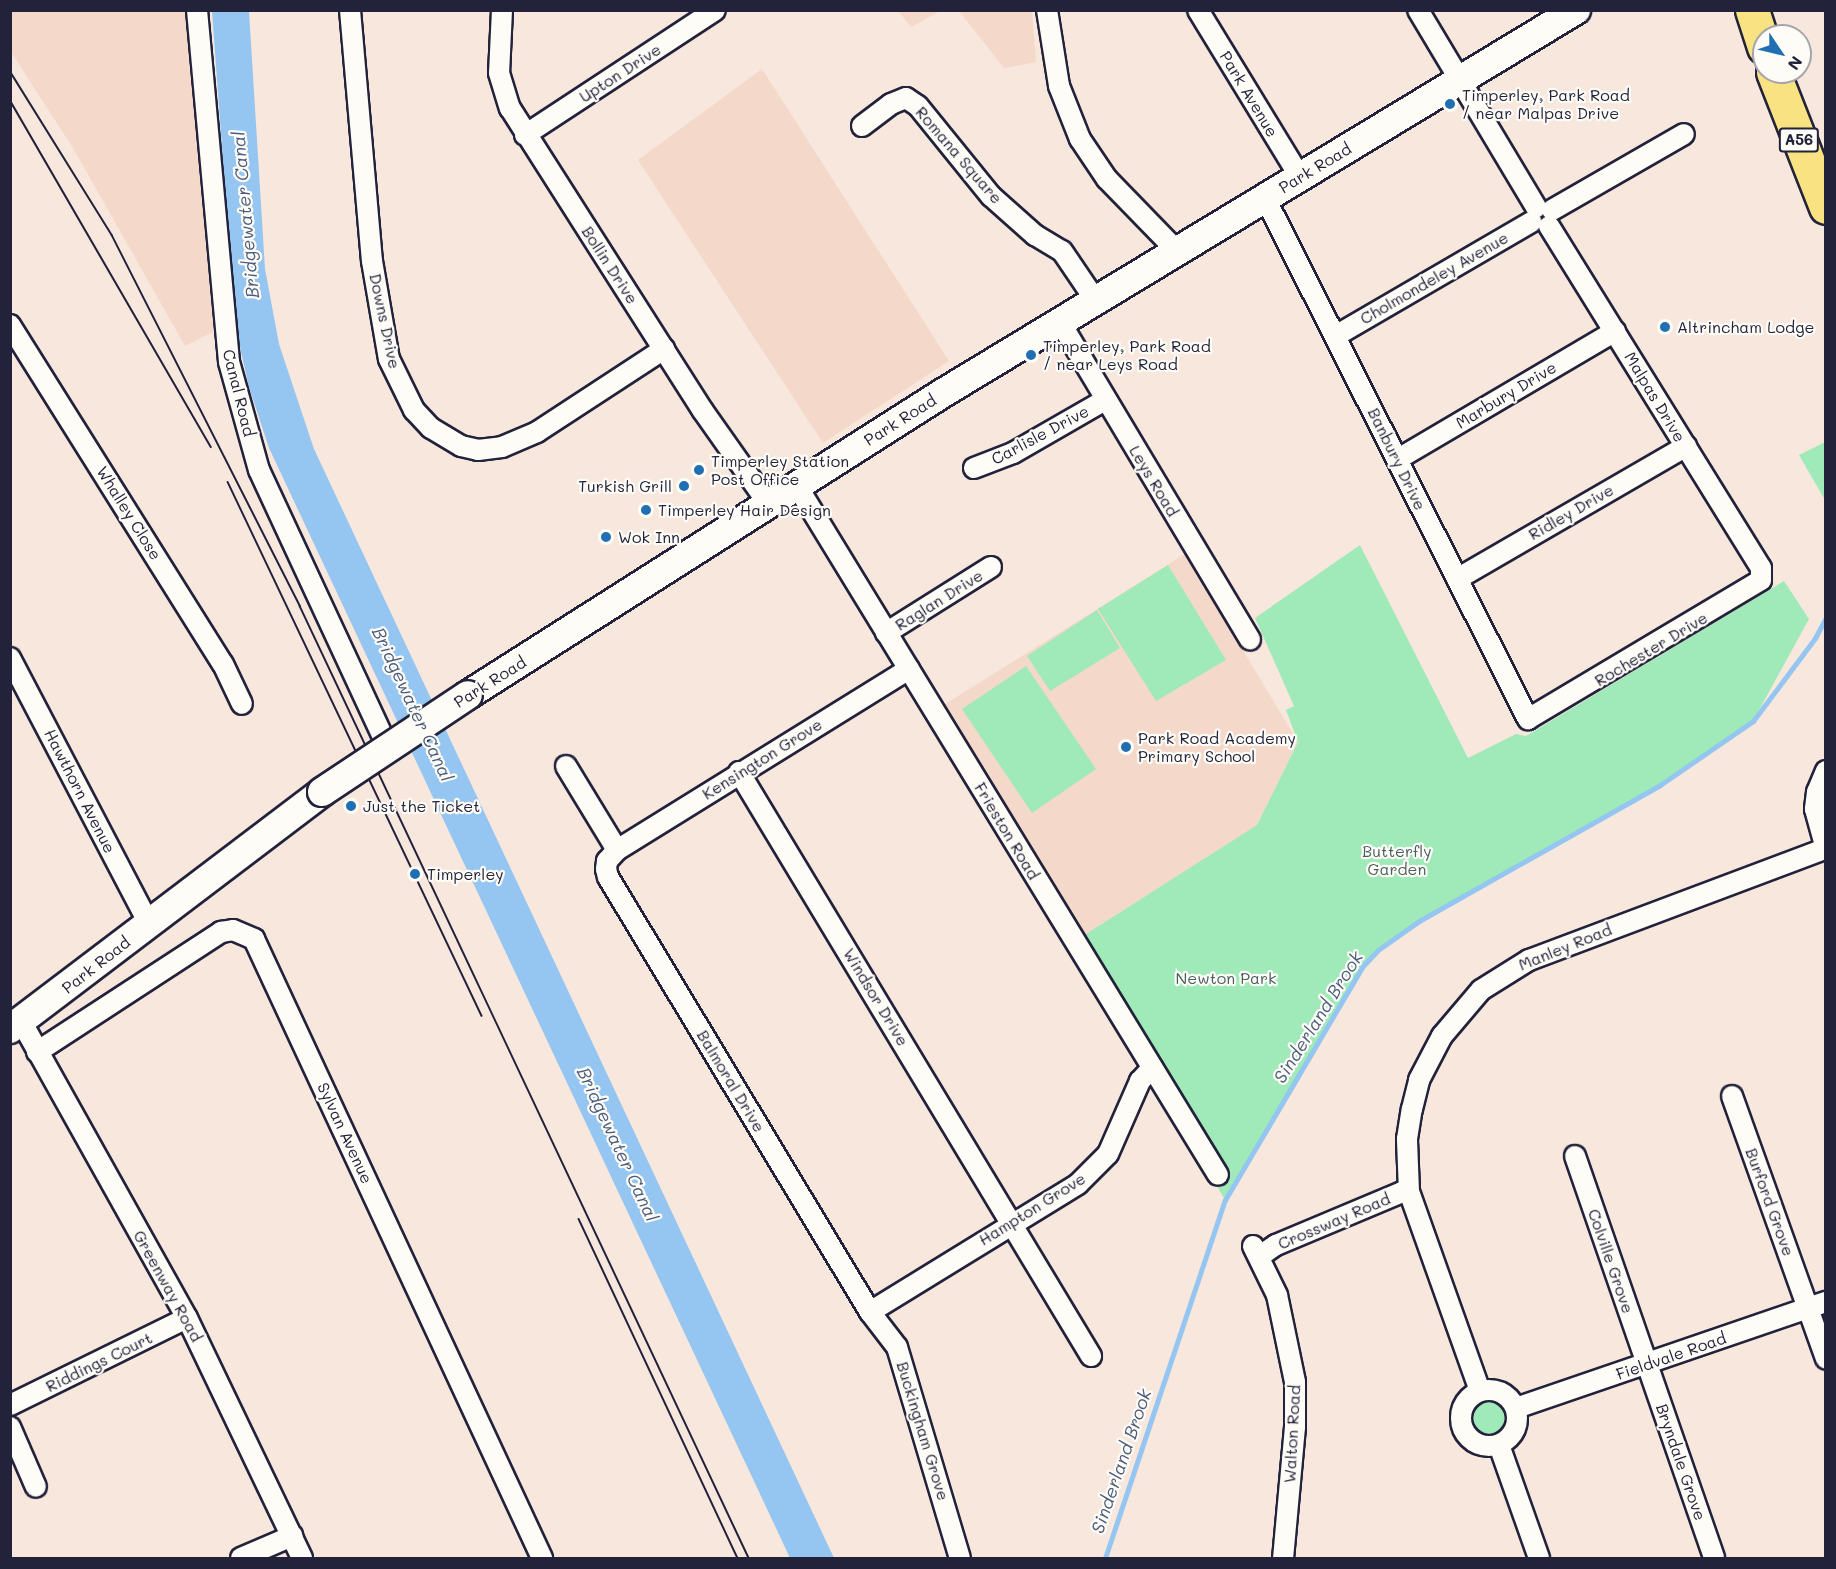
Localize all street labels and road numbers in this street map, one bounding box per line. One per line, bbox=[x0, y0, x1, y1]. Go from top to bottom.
street label: Upton Drive bbox=[576, 40, 664, 106]
street label: Park Avenue bbox=[1216, 48, 1282, 140]
street label: Romana Square bbox=[912, 103, 1006, 207]
road number: A56 bbox=[1778, 128, 1820, 152]
street label: Park Road bbox=[1275, 139, 1355, 197]
street label: Bollin Drive bbox=[578, 223, 642, 307]
street label: Cholmondeley Avenue bbox=[1357, 228, 1511, 328]
street label: Downs Drive bbox=[366, 272, 404, 370]
street label: Canal Road bbox=[219, 347, 259, 439]
street label: Malpas Drive bbox=[1621, 348, 1689, 446]
street label: Marbury Drive bbox=[1452, 358, 1560, 432]
street label: Park Road bbox=[860, 390, 940, 450]
street label: Carlisle Drive bbox=[988, 401, 1092, 469]
street label: Banbury Drive bbox=[1364, 405, 1430, 513]
street label: Leys Road bbox=[1125, 442, 1183, 520]
street label: Whalley Close bbox=[92, 463, 166, 563]
street label: Ridley Drive bbox=[1525, 480, 1617, 544]
street label: Raglan Drive bbox=[892, 565, 986, 635]
street label: Rochester Drive bbox=[1591, 608, 1711, 690]
street label: Park Road bbox=[450, 652, 530, 712]
street label: Kensington Grove bbox=[699, 714, 825, 804]
street label: Hawthorn Avenue bbox=[40, 726, 120, 856]
street label: Frieston Road bbox=[970, 779, 1044, 883]
street label: Manley Road bbox=[1516, 920, 1614, 974]
street label: Park Road bbox=[58, 932, 134, 998]
street label: Windsor Drive bbox=[839, 945, 913, 1049]
street label: Balmoral Drive bbox=[693, 1027, 769, 1135]
street label: Sylvan Avenue bbox=[313, 1079, 377, 1187]
street label: Burford Grove bbox=[1742, 1145, 1798, 1259]
street label: Hampton Grove bbox=[975, 1168, 1089, 1250]
street label: Crossway Road bbox=[1275, 1189, 1393, 1253]
street label: Colville Grove bbox=[1584, 1206, 1638, 1316]
street label: Greenway Road bbox=[129, 1227, 207, 1345]
street label: Riddings Court bbox=[43, 1328, 155, 1396]
street label: Fieldvale Road bbox=[1613, 1328, 1729, 1384]
street label: Buckingham Grove bbox=[893, 1359, 953, 1503]
street label: Walton Road bbox=[1280, 1384, 1304, 1484]
street label: Bryndale Grove bbox=[1652, 1401, 1710, 1523]

